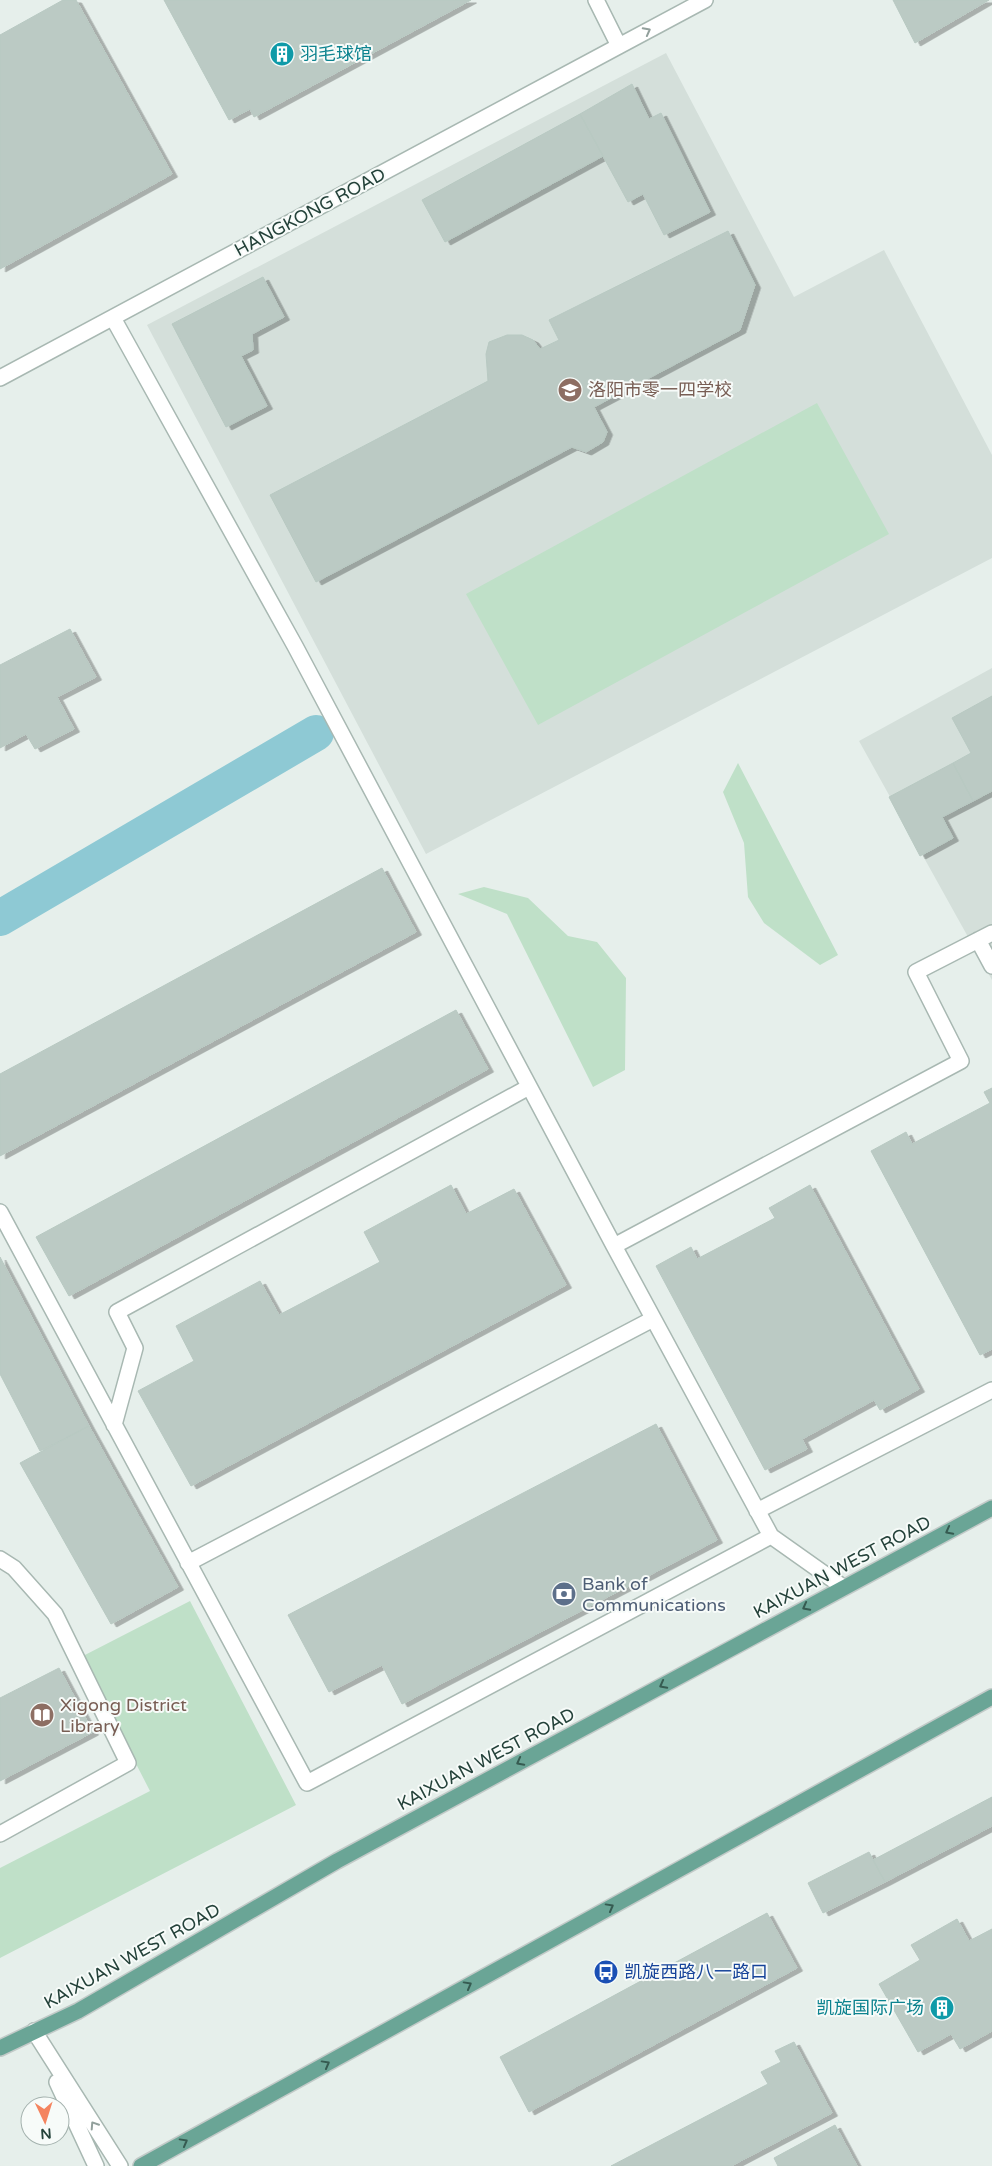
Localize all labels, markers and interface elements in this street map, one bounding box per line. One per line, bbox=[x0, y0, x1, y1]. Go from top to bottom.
one-way arrow bbox=[642, 27, 651, 37]
building icon: 羽毛球馆 bbox=[269, 41, 295, 67]
place label: 羽毛球馆 bbox=[300, 43, 372, 65]
street label: HANGKONG ROAD bbox=[231, 163, 389, 261]
school or university icon: 洛阳市零一四学校 bbox=[557, 377, 583, 403]
place label: 洛阳市零一四学校 bbox=[588, 379, 732, 401]
street label: KAIXUAN WEST ROAD bbox=[749, 1511, 935, 1623]
one-way arrow bbox=[945, 1524, 954, 1534]
place label: Bank of Communications bbox=[582, 1573, 726, 1616]
bank icon: Bank of Communications bbox=[551, 1581, 577, 1607]
one-way arrow bbox=[802, 1601, 811, 1611]
one-way arrow bbox=[659, 1679, 668, 1689]
place label: Xigong District Library bbox=[60, 1694, 187, 1737]
library icon: Xigong District Library bbox=[29, 1702, 55, 1728]
street label: KAIXUAN WEST ROAD bbox=[393, 1703, 579, 1815]
one-way arrow bbox=[516, 1756, 525, 1766]
street label: KAIXUAN WEST ROAD bbox=[40, 1898, 224, 2014]
one-way arrow bbox=[605, 1903, 614, 1913]
bus stop icon: 凯旋西路八一路口 bbox=[593, 1959, 619, 1985]
place label: 凯旋西路八一路口 bbox=[624, 1961, 768, 1983]
one-way arrow bbox=[463, 1981, 472, 1991]
building icon: 凯旋国际广场 bbox=[929, 1995, 955, 2021]
place label: 凯旋国际广场 bbox=[816, 1997, 924, 2019]
one-way arrow bbox=[320, 2060, 329, 2070]
north arrow bbox=[20, 2096, 70, 2146]
one-way arrow bbox=[91, 2121, 100, 2131]
text: N bbox=[40, 2125, 52, 2142]
one-way arrow bbox=[178, 2139, 187, 2149]

